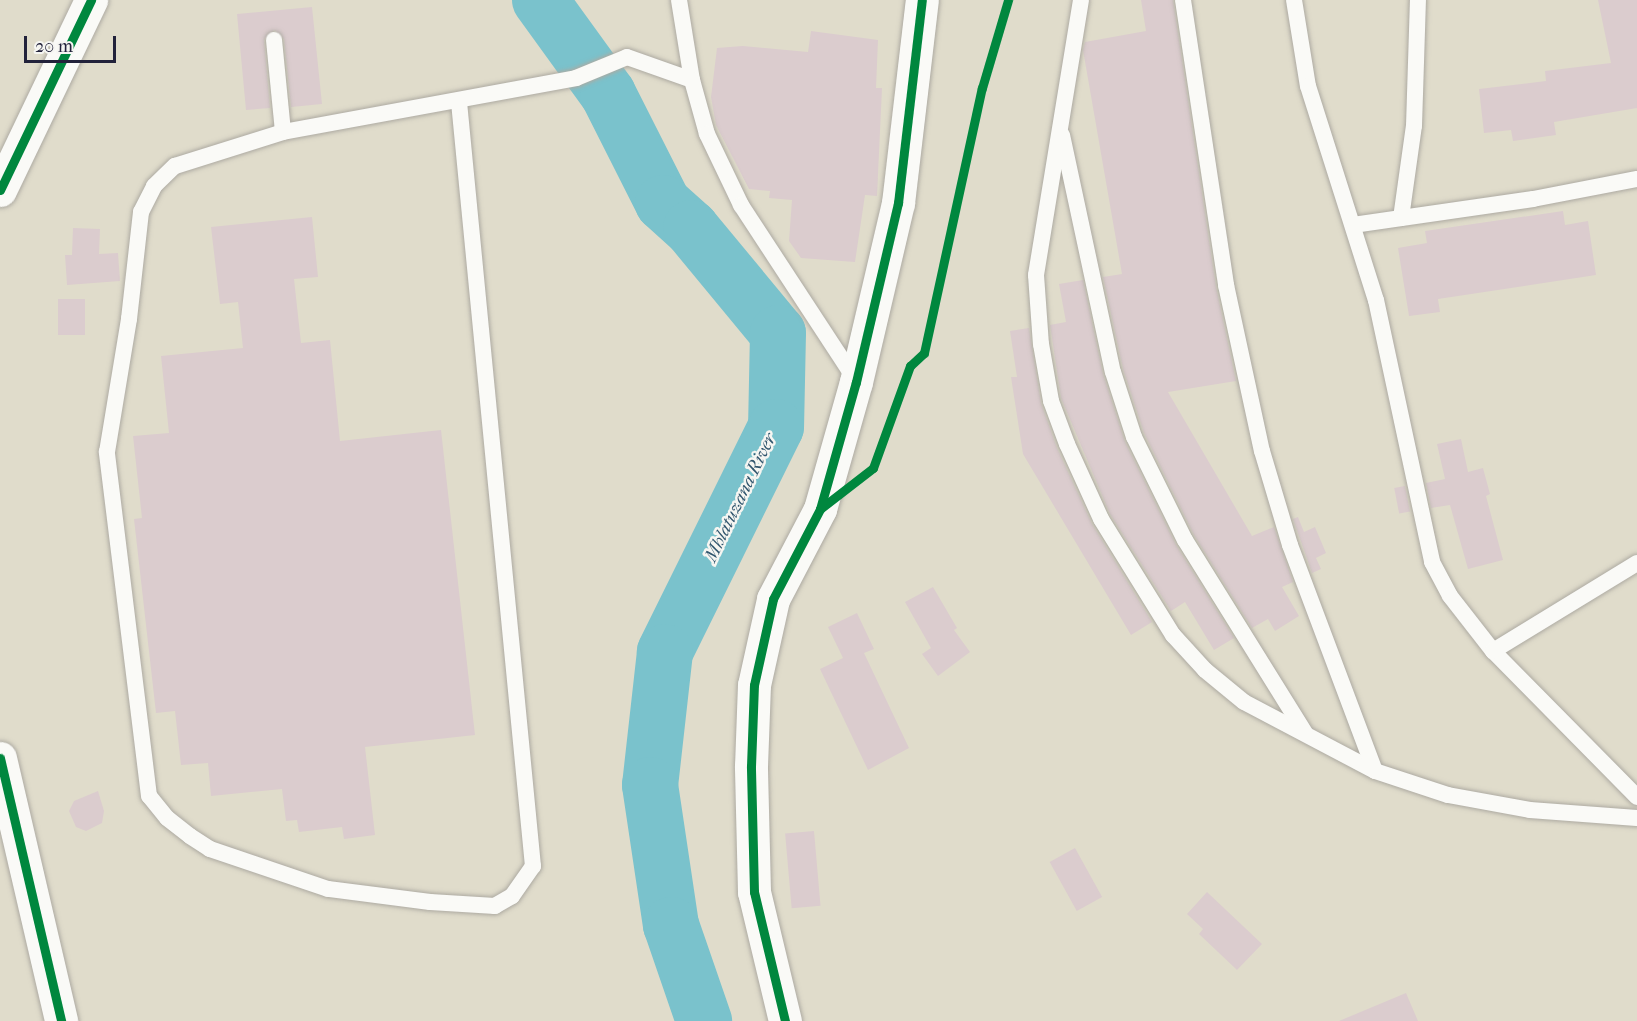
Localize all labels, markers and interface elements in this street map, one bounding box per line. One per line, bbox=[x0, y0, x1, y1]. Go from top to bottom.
scale bar bbox=[27, 24, 118, 62]
text: 20 m bbox=[35, 36, 73, 57]
water label: Mhlatuzana River bbox=[701, 430, 781, 566]

